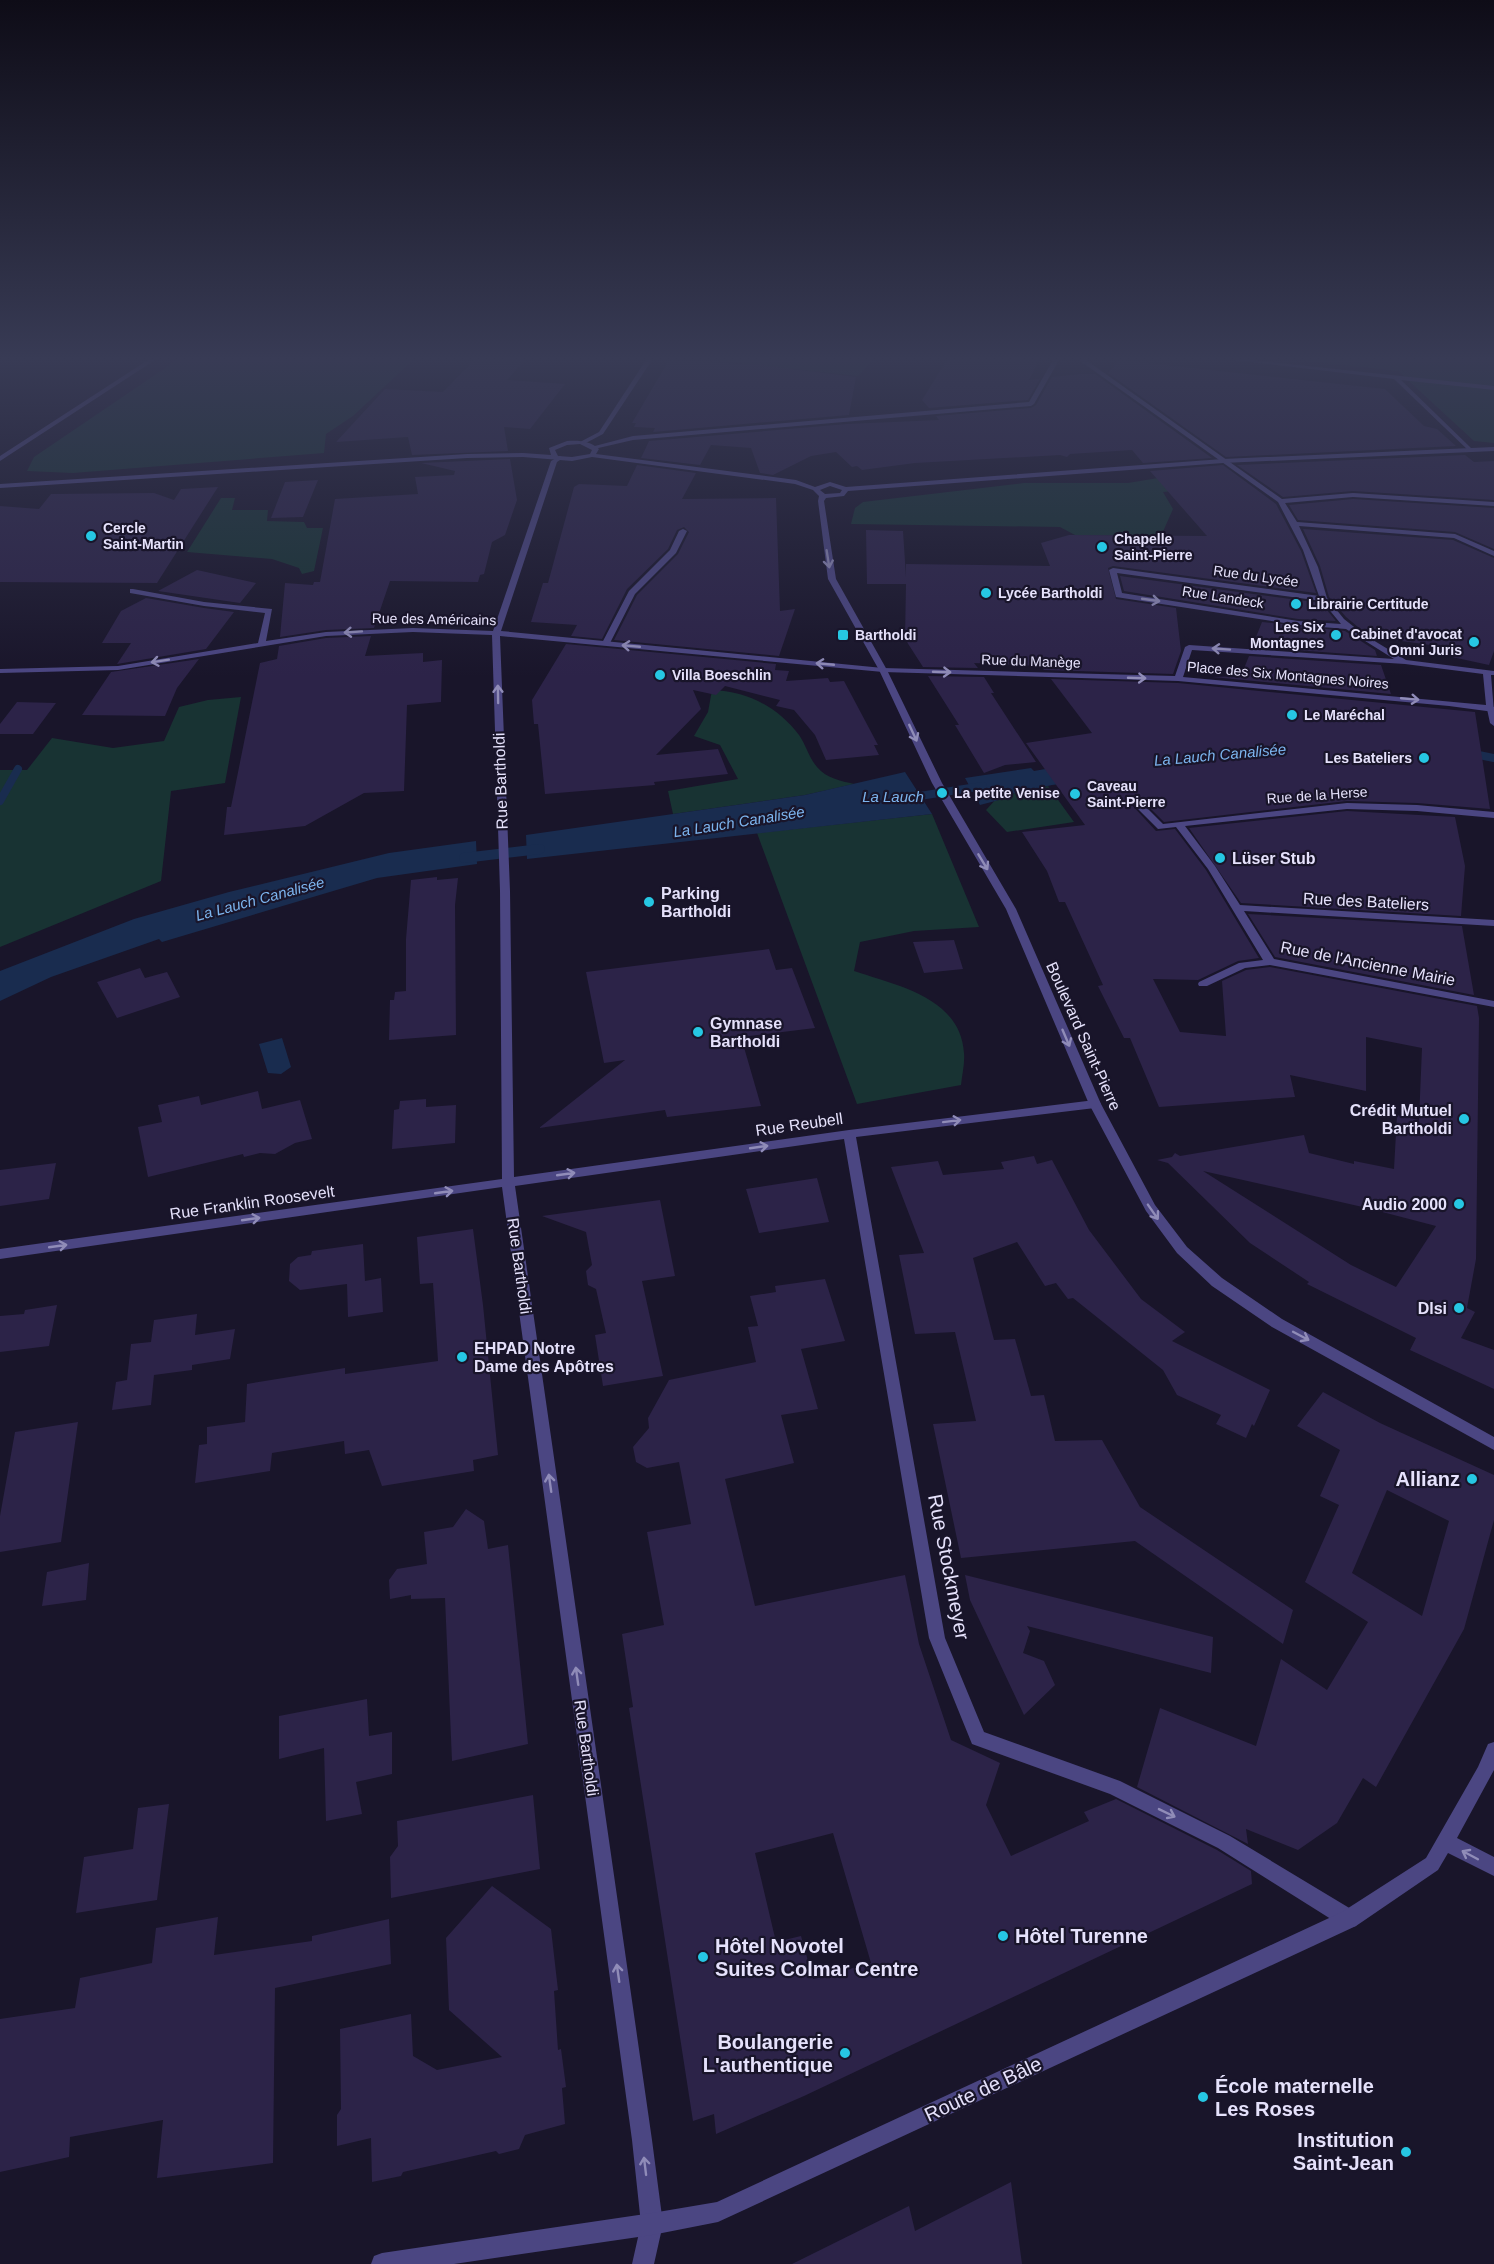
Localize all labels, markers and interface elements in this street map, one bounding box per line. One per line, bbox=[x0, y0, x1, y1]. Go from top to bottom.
place label: Cercle Saint-Martin bbox=[103, 520, 184, 552]
marker: Cercle Saint-Martin bbox=[84, 529, 98, 543]
place label: Chapelle Saint-Pierre bbox=[1114, 531, 1193, 563]
marker: Chapelle Saint-Pierre bbox=[1095, 540, 1109, 554]
one-way arrow bbox=[823, 549, 834, 568]
street label: Rue du Lycée bbox=[1212, 562, 1300, 590]
street label: Rue Landeck bbox=[1181, 583, 1266, 612]
place label: Lycée Bartholdi bbox=[998, 585, 1103, 601]
marker: Lycée Bartholdi bbox=[979, 586, 993, 600]
one-way arrow bbox=[1141, 594, 1161, 605]
place label: Librairie Certitude bbox=[1308, 596, 1429, 612]
marker: Librairie Certitude bbox=[1289, 597, 1303, 611]
street label: Rue des Américains bbox=[372, 610, 496, 628]
place label: Les Six Montagnes bbox=[1250, 619, 1324, 651]
place label: Cabinet d'avocat Omni Juris bbox=[1351, 626, 1462, 658]
one-way arrow bbox=[343, 627, 363, 638]
place label: Bartholdi bbox=[855, 627, 916, 643]
marker: Bartholdi bbox=[836, 628, 850, 642]
marker: Les Six Montagnes bbox=[1329, 628, 1343, 642]
marker: Cabinet d'avocat Omni Juris bbox=[1467, 635, 1481, 649]
one-way arrow bbox=[622, 640, 641, 651]
one-way arrow bbox=[1212, 643, 1232, 654]
street label: Rue du Manège bbox=[981, 651, 1081, 671]
one-way arrow bbox=[151, 656, 170, 667]
one-way arrow bbox=[816, 658, 836, 669]
street label: Place des Six Montagnes Noires bbox=[1187, 658, 1389, 692]
one-way arrow bbox=[931, 666, 951, 677]
place label: Villa Boeschlin bbox=[672, 667, 771, 683]
marker: Villa Boeschlin bbox=[653, 668, 667, 682]
one-way arrow bbox=[1126, 672, 1146, 684]
one-way arrow bbox=[492, 685, 504, 705]
one-way arrow bbox=[1400, 694, 1420, 705]
place label: Le Maréchal bbox=[1304, 707, 1385, 723]
marker: Le Maréchal bbox=[1285, 708, 1299, 722]
one-way arrow bbox=[908, 724, 920, 742]
street label: Rue Bartholdi bbox=[490, 732, 511, 830]
water label: La Lauch Canalisée bbox=[1153, 740, 1287, 769]
place label: Les Bateliers bbox=[1325, 750, 1412, 766]
marker: Les Bateliers bbox=[1417, 751, 1431, 765]
place label: Caveau Saint-Pierre bbox=[1087, 778, 1166, 810]
street label: Rue de la Herse bbox=[1266, 783, 1368, 807]
place label: La petite Venise bbox=[954, 785, 1060, 801]
marker: La petite Venise bbox=[935, 786, 949, 800]
marker: Caveau Saint-Pierre bbox=[1068, 787, 1082, 801]
water label: La Lauch bbox=[862, 788, 924, 805]
water label: La Lauch Canalisée bbox=[672, 803, 806, 840]
place label: Lüser Stub bbox=[1232, 850, 1316, 867]
marker: Lüser Stub bbox=[1213, 851, 1227, 865]
one-way arrow bbox=[977, 853, 989, 870]
water label: La Lauch Canalisée bbox=[194, 873, 326, 924]
place label: Parking Bartholdi bbox=[661, 885, 731, 920]
street label: Rue des Bateliers bbox=[1302, 890, 1429, 913]
marker: Parking Bartholdi bbox=[642, 895, 656, 909]
street label: Rue de l'Ancienne Mairie bbox=[1279, 938, 1457, 989]
street label: Boulevard Saint-Pierre bbox=[1043, 959, 1124, 1113]
place label: Gymnase Bartholdi bbox=[710, 1015, 782, 1050]
marker: Gymnase Bartholdi bbox=[691, 1025, 705, 1039]
one-way arrow bbox=[1061, 1028, 1072, 1046]
place label: Crédit Mutuel Bartholdi bbox=[1350, 1102, 1452, 1137]
street label: Rue Reubell bbox=[754, 1110, 844, 1139]
marker: Crédit Mutuel Bartholdi bbox=[1457, 1112, 1471, 1126]
one-way arrow bbox=[942, 1116, 962, 1127]
one-way arrow bbox=[748, 1141, 768, 1152]
one-way arrow bbox=[555, 1169, 575, 1180]
street label: Rue Franklin Roosevelt bbox=[169, 1182, 336, 1222]
one-way arrow bbox=[434, 1186, 454, 1197]
place label: Audio 2000 bbox=[1362, 1196, 1447, 1213]
marker: Audio 2000 bbox=[1452, 1197, 1466, 1211]
one-way arrow bbox=[1147, 1203, 1159, 1219]
one-way arrow bbox=[241, 1213, 260, 1224]
street label: Rue Bartholdi bbox=[504, 1217, 535, 1315]
one-way arrow bbox=[48, 1240, 67, 1251]
place label: Dlsi bbox=[1418, 1300, 1447, 1317]
marker: Dlsi bbox=[1452, 1301, 1466, 1315]
one-way arrow bbox=[1292, 1330, 1309, 1342]
place label: EHPAD Notre Dame des Apôtres bbox=[474, 1340, 614, 1375]
marker: EHPAD Notre Dame des Apôtres bbox=[455, 1350, 469, 1364]
place label: Allianz bbox=[1396, 1468, 1460, 1490]
marker: Allianz bbox=[1465, 1472, 1479, 1486]
one-way arrow bbox=[544, 1474, 555, 1493]
street label: Rue Stockmeyer bbox=[924, 1492, 974, 1642]
one-way arrow bbox=[571, 1667, 582, 1687]
street label: Rue Bartholdi bbox=[571, 1699, 602, 1797]
one-way arrow bbox=[1157, 1808, 1175, 1819]
one-way arrow bbox=[1461, 1849, 1479, 1860]
place label: Hôtel Turenne bbox=[1015, 1925, 1148, 1947]
marker: Hôtel Turenne bbox=[996, 1929, 1010, 1943]
place label: Hôtel Novotel Suites Colmar Centre bbox=[715, 1935, 918, 1980]
marker: Hôtel Novotel Suites Colmar Centre bbox=[696, 1950, 710, 1964]
one-way arrow bbox=[613, 1964, 624, 1984]
place label: Boulangerie L'authentique bbox=[703, 2031, 833, 2076]
marker: Boulangerie L'authentique bbox=[838, 2046, 852, 2060]
street label: Route de Bâle bbox=[921, 2052, 1045, 2126]
place label: École maternelle Les Roses bbox=[1215, 2075, 1374, 2120]
marker: École maternelle Les Roses bbox=[1196, 2090, 1210, 2104]
place label: Institution Saint-Jean bbox=[1293, 2129, 1394, 2174]
marker: Institution Saint-Jean bbox=[1399, 2145, 1413, 2159]
one-way arrow bbox=[640, 2157, 651, 2177]

